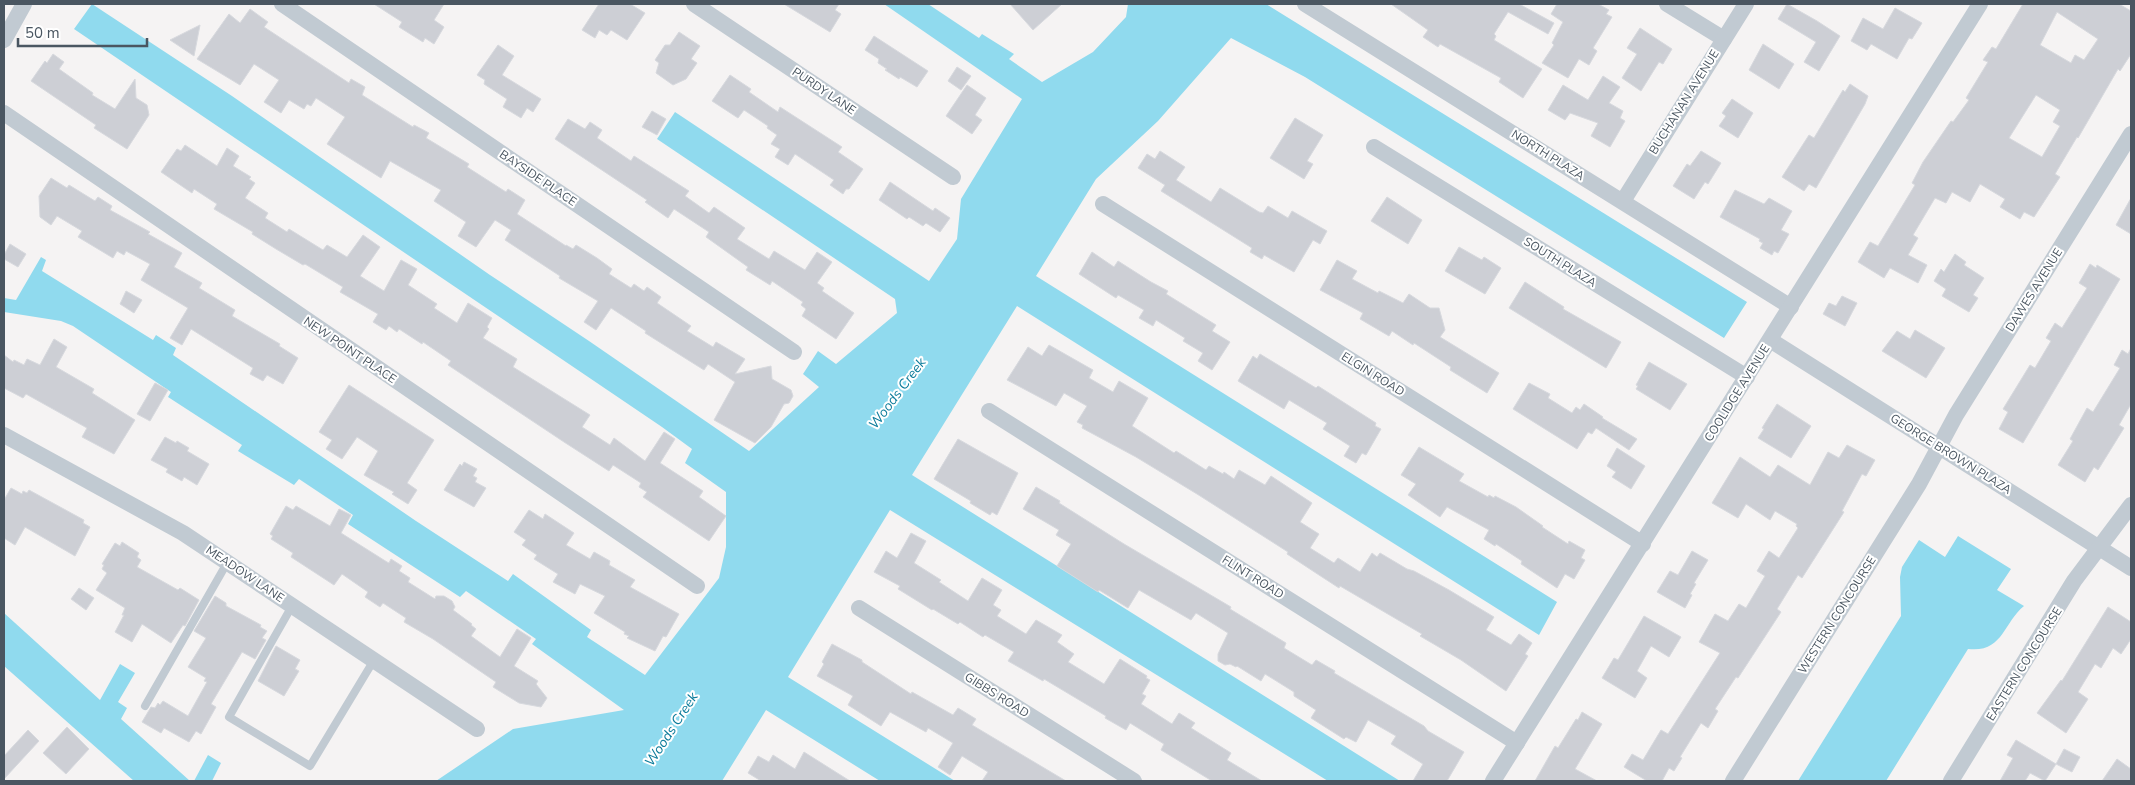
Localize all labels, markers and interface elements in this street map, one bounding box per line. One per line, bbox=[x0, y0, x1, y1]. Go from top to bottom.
scale bar bbox=[18, 15, 146, 47]
text: 50 m bbox=[25, 23, 60, 43]
street label: BUCHANAN AVENUE bbox=[1645, 47, 1723, 157]
street label: PURDY LANE bbox=[789, 64, 859, 118]
street label: NORTH PLAZA bbox=[1508, 126, 1588, 184]
street label: BAYSIDE PLACE bbox=[496, 146, 580, 210]
street label: SOUTH PLAZA bbox=[1521, 233, 1600, 291]
street label: DAWES AVENUE bbox=[2002, 245, 2066, 335]
street label: NEW POINT PLACE bbox=[301, 313, 399, 387]
street label: COOLIDGE AVENUE bbox=[1701, 341, 1773, 445]
street label: ELGIN ROAD bbox=[1338, 348, 1408, 400]
water label: Woods Creek bbox=[864, 353, 931, 433]
street label: GEORGE BROWN PLAZA bbox=[1887, 410, 2015, 498]
street label: MEADOW LANE bbox=[203, 542, 287, 606]
street label: FLINT ROAD bbox=[1219, 552, 1287, 602]
street label: WESTERN CONCOURSE bbox=[1794, 553, 1880, 677]
street label: EASTERN CONCOURSE bbox=[1983, 604, 2065, 724]
street label: GIBBS ROAD bbox=[962, 669, 1032, 721]
water label: Woods Creek bbox=[640, 688, 703, 770]

